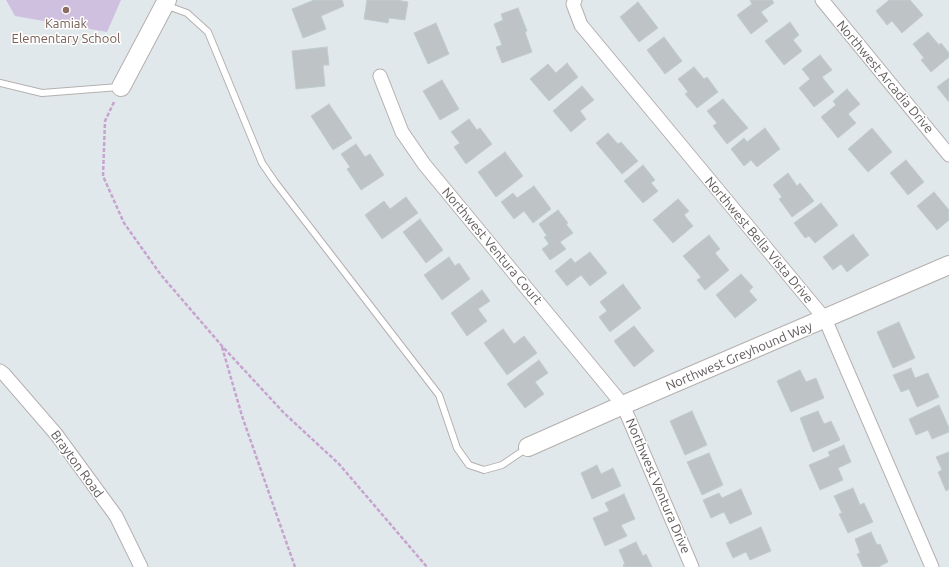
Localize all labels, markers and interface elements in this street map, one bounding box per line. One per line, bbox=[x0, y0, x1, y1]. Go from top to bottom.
marker: Kamiak Elementary School bbox=[61, 5, 71, 15]
place label: Kamiak Elementary School bbox=[12, 16, 120, 47]
street label: Northwest Arcadia Drive bbox=[833, 17, 937, 137]
street label: Northwest Bella Vista Drive bbox=[702, 174, 816, 306]
street label: Northwest Ventura Court bbox=[439, 184, 545, 308]
street label: Northwest Greyhound Way bbox=[663, 318, 815, 394]
street label: Northwest Ventura Drive bbox=[622, 416, 694, 556]
street label: Brayton Road bbox=[47, 427, 107, 501]

